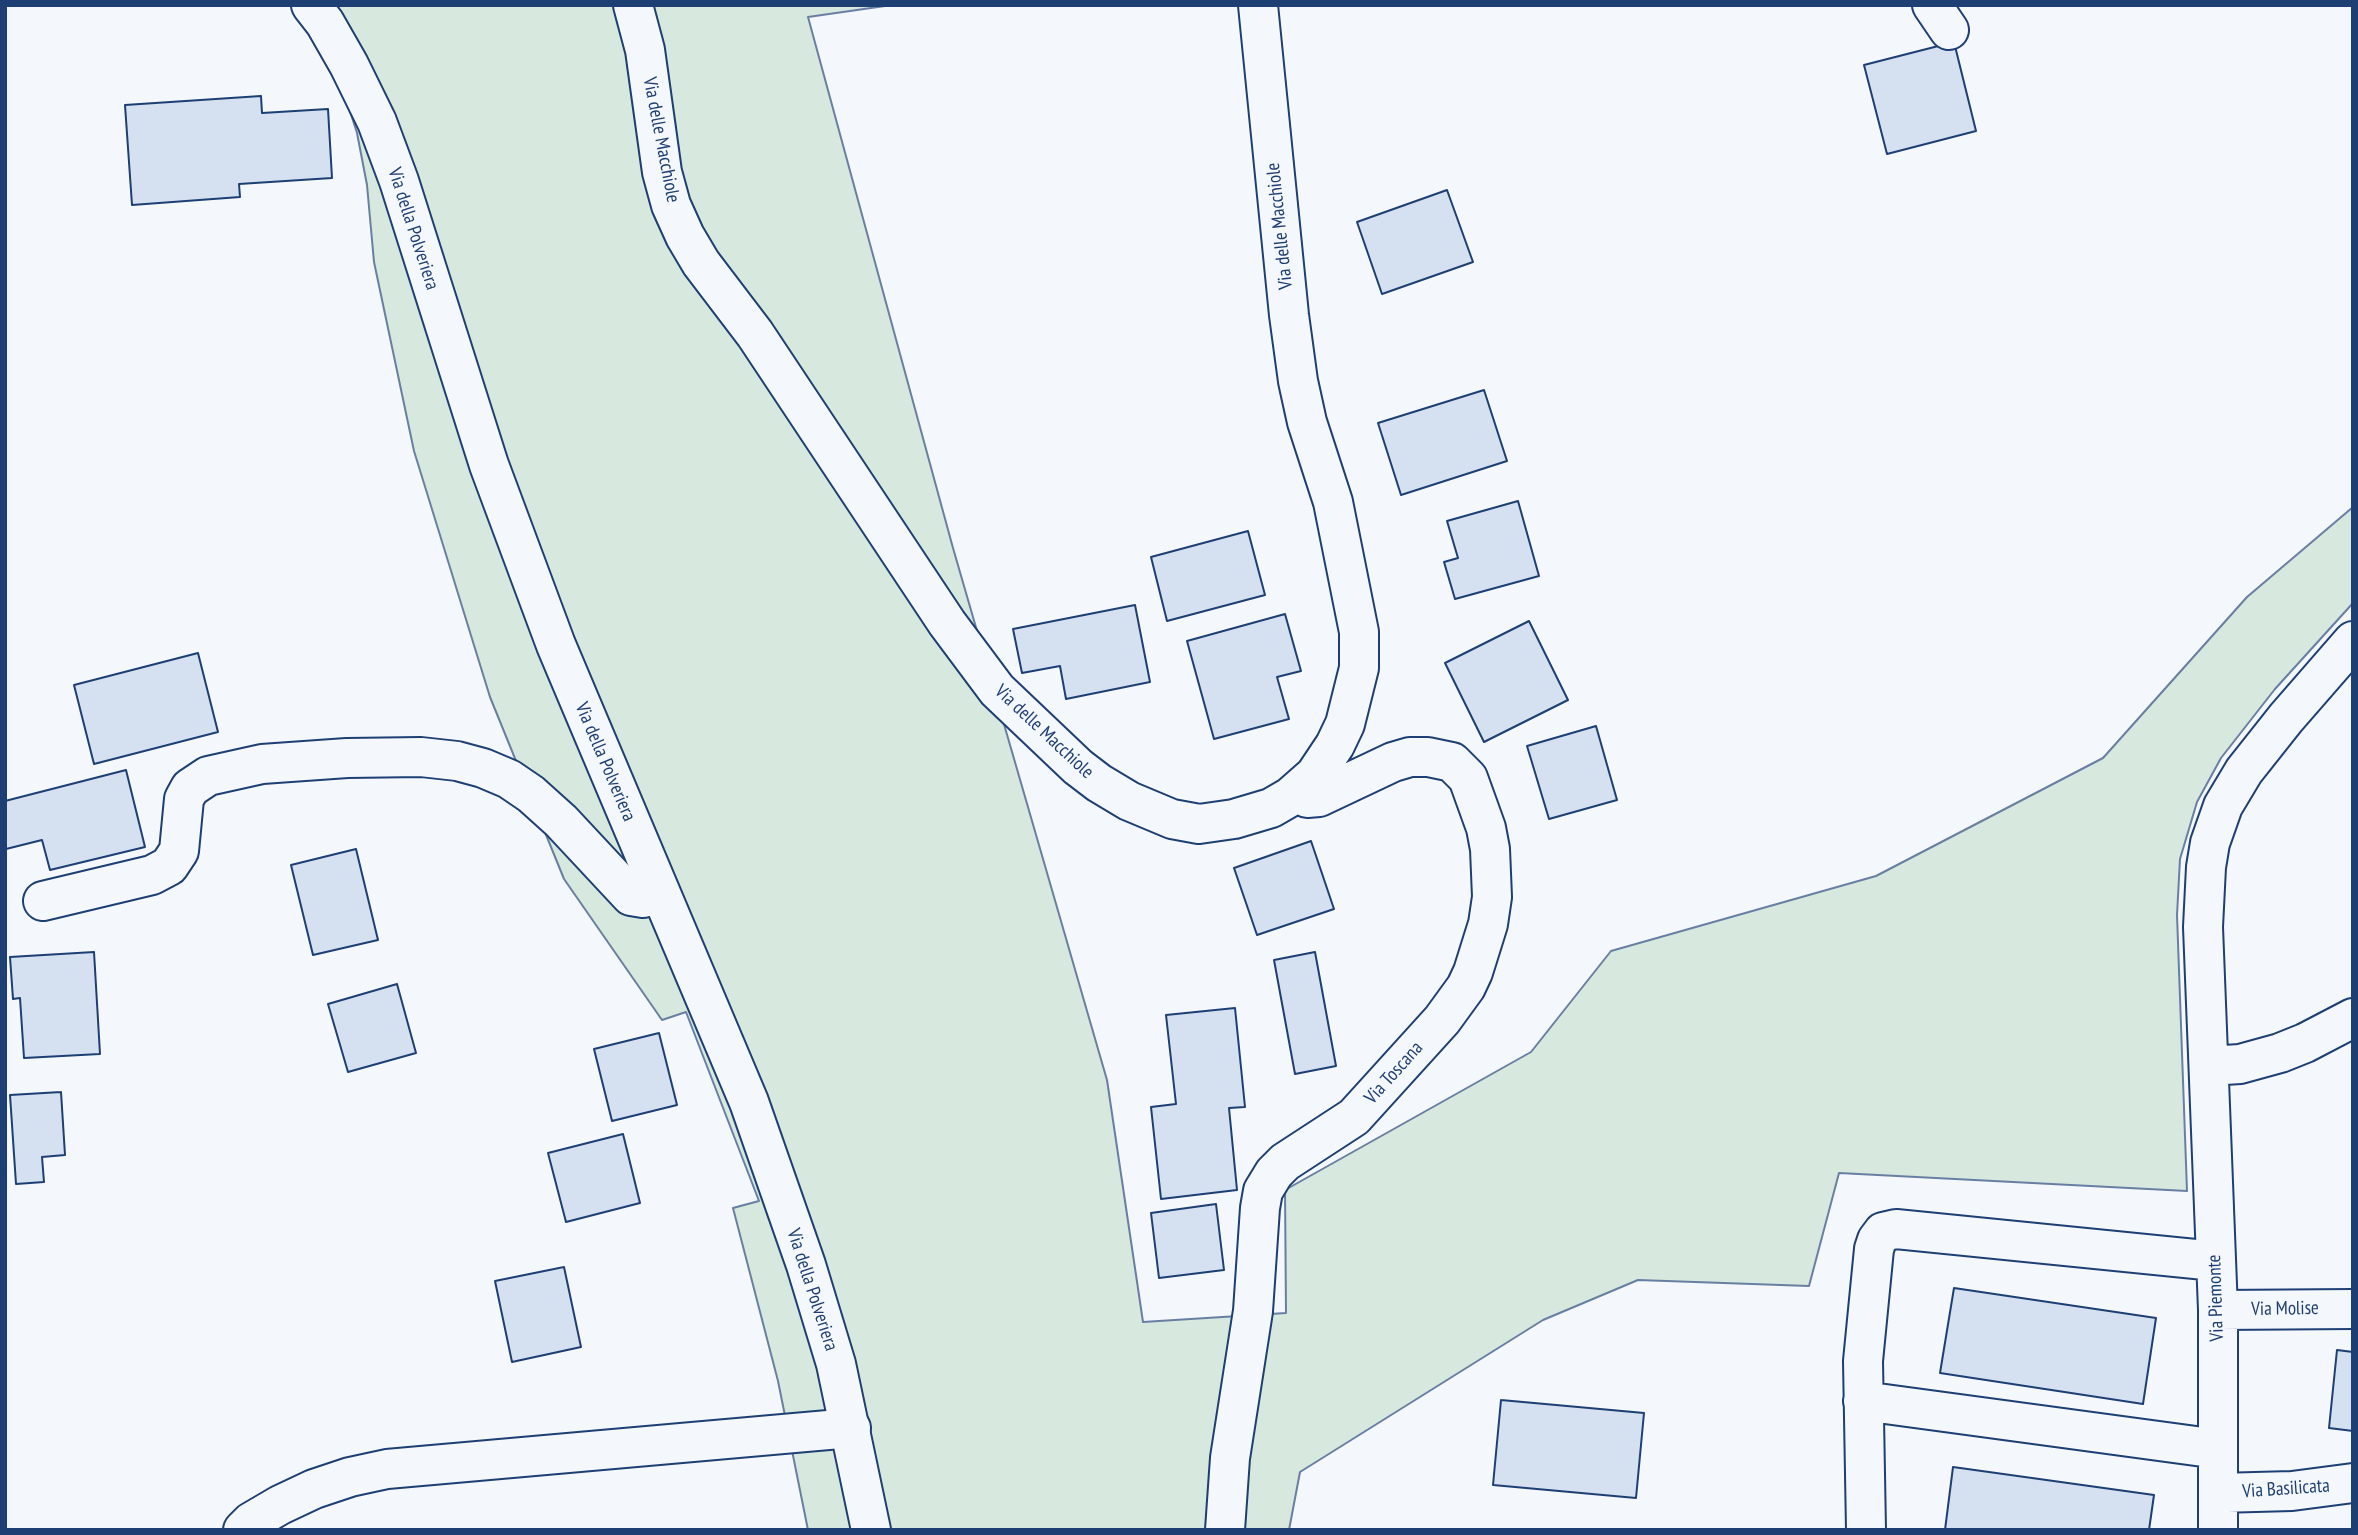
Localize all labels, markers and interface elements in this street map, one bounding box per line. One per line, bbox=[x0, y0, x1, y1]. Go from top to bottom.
street label: Via delle Macchiole bbox=[638, 75, 684, 205]
street label: Via delle Macchiole bbox=[1262, 162, 1298, 290]
street label: Via della Polveriera bbox=[383, 165, 443, 293]
street label: Via delle Macchiole bbox=[990, 680, 1098, 784]
street label: Via della Polveriera bbox=[570, 699, 640, 825]
street label: Via Toscana bbox=[1360, 1037, 1428, 1109]
street label: Via della Polveriera bbox=[782, 1226, 842, 1354]
street label: Via Piemonte bbox=[2203, 1254, 2229, 1342]
street label: Via Molise bbox=[2251, 1297, 2319, 1321]
street label: Via Basilicata bbox=[2242, 1475, 2330, 1503]

